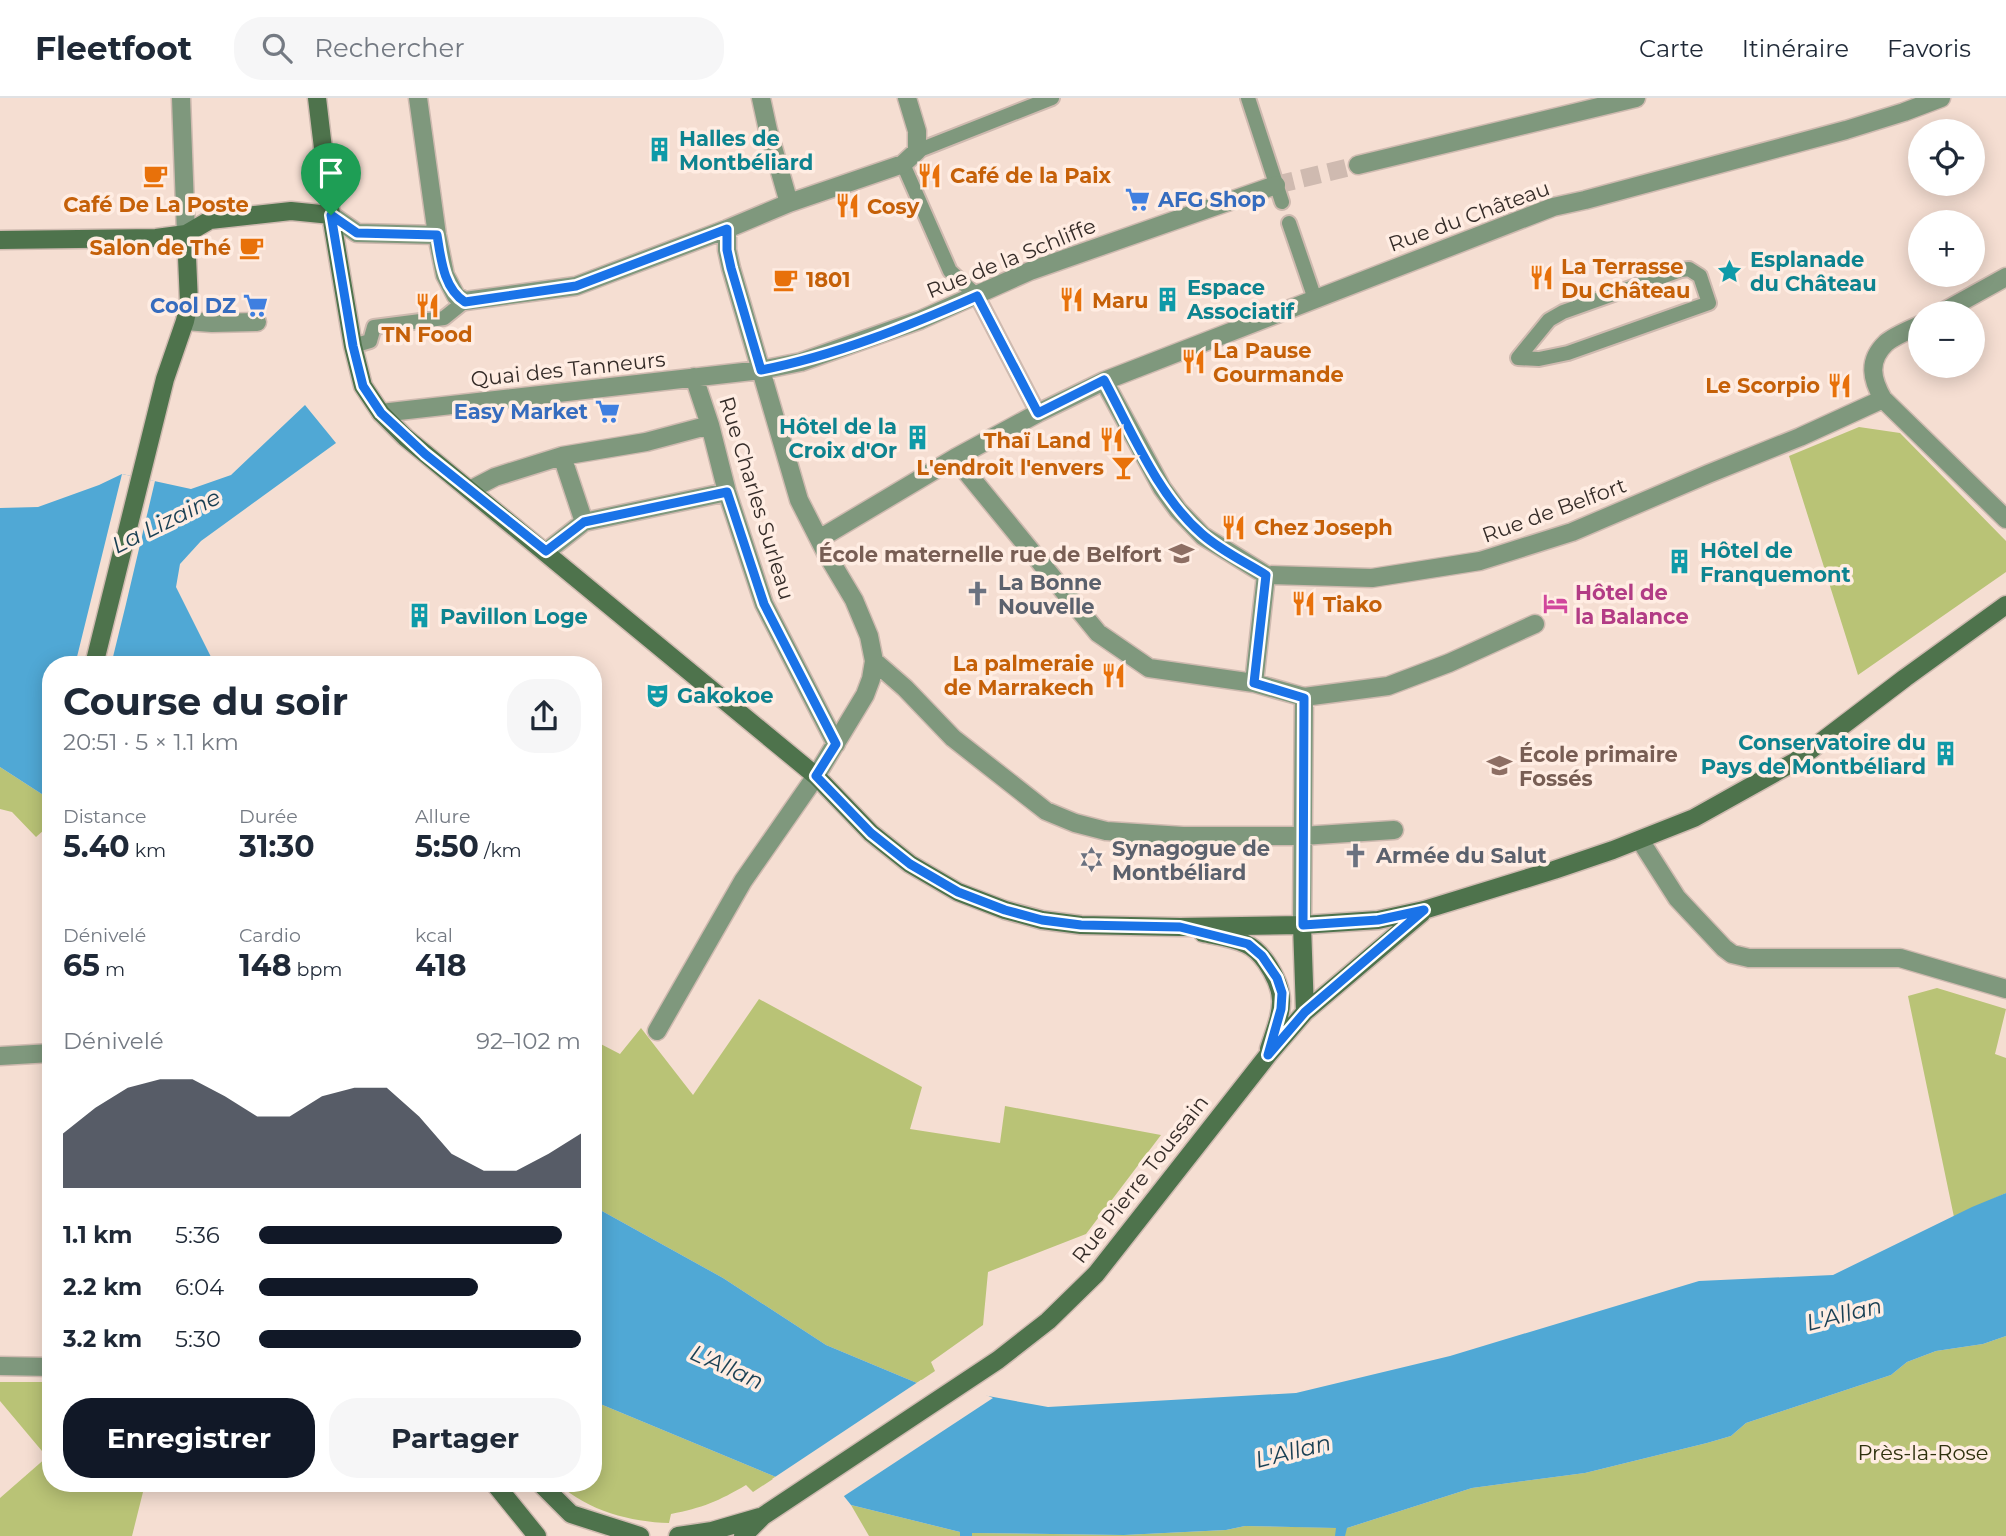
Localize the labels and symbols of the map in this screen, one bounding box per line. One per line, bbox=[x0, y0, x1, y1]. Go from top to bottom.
place label: Halles de Montbéliard bbox=[679, 126, 813, 175]
building icon: Halles de Montbéliard bbox=[645, 136, 673, 164]
pin bbox=[301, 143, 361, 215]
cafe icon: Café De La Poste bbox=[142, 161, 170, 189]
restaurant icon: Café de la Paix bbox=[916, 161, 944, 189]
place label: Café de la Paix bbox=[950, 163, 1112, 188]
street label: Rue du Château bbox=[1385, 175, 1553, 257]
supermarket icon: AFG Shop bbox=[1124, 185, 1152, 213]
place label: AFG Shop bbox=[1157, 187, 1266, 212]
place label: Café De La Poste bbox=[63, 192, 249, 217]
restaurant icon: Cosy bbox=[833, 192, 861, 220]
place label: Cosy bbox=[867, 194, 920, 219]
street label: Rue de la Schliffe bbox=[923, 213, 1099, 303]
cafe icon: Salon de Thé bbox=[237, 233, 265, 261]
place label: Salon de Thé bbox=[90, 235, 231, 260]
place label: Esplanade du Château bbox=[1750, 247, 1877, 296]
place label: La Terrasse Du Château bbox=[1561, 254, 1691, 303]
place icon: Esplanade du Château bbox=[1716, 257, 1744, 285]
restaurant icon: La Terrasse Du Château bbox=[1527, 264, 1555, 292]
cafe icon: 1801 bbox=[772, 265, 800, 293]
place label: 1801 bbox=[806, 267, 851, 292]
place label: Espace Associatif bbox=[1186, 275, 1295, 324]
building icon: Espace Associatif bbox=[1153, 285, 1181, 313]
restaurant icon: Maru bbox=[1058, 286, 1086, 314]
place label: Maru bbox=[1092, 288, 1149, 313]
supermarket icon: Cool DZ bbox=[242, 291, 270, 319]
restaurant icon: TN Food bbox=[413, 291, 441, 319]
place label: Cool DZ bbox=[150, 293, 236, 318]
place label: TN Food bbox=[381, 322, 473, 347]
place label: La Pause Gourmande bbox=[1213, 338, 1344, 387]
street label: Quai des Tanneurs bbox=[469, 346, 667, 392]
restaurant icon: La Pause Gourmande bbox=[1179, 348, 1207, 376]
restaurant icon: Le Scorpio bbox=[1826, 371, 1854, 399]
place label: Le Scorpio bbox=[1705, 373, 1820, 398]
street label: Rue Charles Surleau bbox=[714, 393, 800, 603]
supermarket icon: Easy Market bbox=[594, 397, 622, 425]
place label: Easy Market bbox=[454, 399, 588, 424]
place label: Hôtel de la Croix d'Or bbox=[779, 414, 897, 463]
building icon: Hôtel de la Croix d'Or bbox=[903, 424, 931, 452]
restaurant icon: Thaï Land bbox=[1097, 426, 1125, 454]
place label: Thaï Land bbox=[983, 428, 1091, 453]
bar icon: L'endroit l'envers bbox=[1110, 453, 1138, 481]
place label: L'endroit l'envers bbox=[916, 455, 1104, 480]
street label: Rue de Belfort bbox=[1479, 472, 1629, 548]
water label: La Lizaine bbox=[107, 483, 225, 559]
restaurant icon: Chez Joseph bbox=[1220, 513, 1248, 541]
place label: Chez Joseph bbox=[1254, 515, 1393, 540]
place label: Hôtel de Franquemont bbox=[1700, 538, 1851, 587]
school or university icon: École maternelle rue de Belfort bbox=[1168, 540, 1196, 568]
place label: École maternelle rue de Belfort bbox=[818, 542, 1162, 567]
building icon: Hôtel de Franquemont bbox=[1666, 548, 1694, 576]
place label: La Bonne Nouvelle bbox=[998, 570, 1102, 619]
church icon: La Bonne Nouvelle bbox=[964, 580, 992, 608]
place label: Hôtel de la Balance bbox=[1575, 580, 1689, 629]
restaurant icon: Tiako bbox=[1289, 590, 1317, 618]
hotel icon: Hôtel de la Balance bbox=[1541, 590, 1569, 618]
place label: Tiako bbox=[1323, 592, 1383, 617]
building icon: Pavillon Loge bbox=[406, 602, 434, 630]
place label: Pavillon Loge bbox=[440, 604, 588, 629]
place label: La palmeraie de Marrakech bbox=[944, 651, 1094, 700]
restaurant icon: La palmeraie de Marrakech bbox=[1100, 661, 1128, 689]
theatre icon: Gakokoe bbox=[643, 681, 671, 709]
place label: Gakokoe bbox=[677, 683, 773, 708]
place label: Conservatoire du Pays de Montbéliard bbox=[1701, 730, 1926, 779]
building icon: Conservatoire du Pays de Montbéliard bbox=[1932, 740, 1960, 768]
place label: École primaire Fossés bbox=[1519, 742, 1678, 791]
school or university icon: École primaire Fossés bbox=[1485, 752, 1513, 780]
place label: Synagogue de Montbéliard bbox=[1112, 836, 1270, 885]
church icon: Armée du Salut bbox=[1342, 841, 1370, 869]
place label: Armée du Salut bbox=[1375, 843, 1547, 868]
synagogue icon: Synagogue de Montbéliard bbox=[1078, 846, 1106, 874]
street label: Rue Pierre Toussain bbox=[1067, 1090, 1213, 1268]
water label: L'Allan bbox=[1803, 1291, 1885, 1337]
water label: L'Allan bbox=[686, 1339, 768, 1395]
water label: L'Allan bbox=[1252, 1428, 1334, 1474]
park label: Près-la-Rose bbox=[1857, 1440, 1989, 1465]

